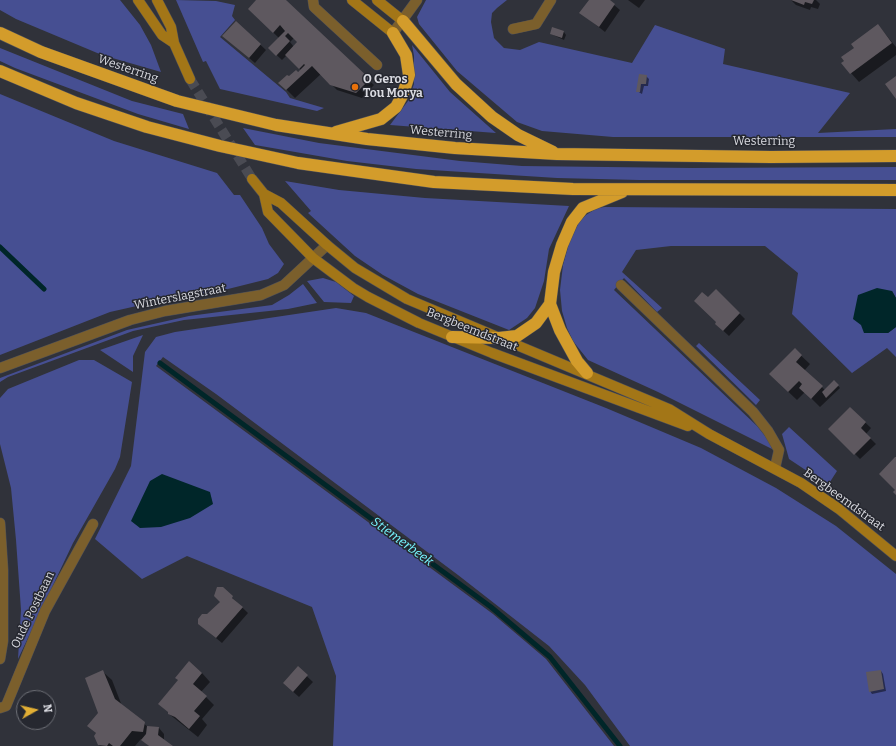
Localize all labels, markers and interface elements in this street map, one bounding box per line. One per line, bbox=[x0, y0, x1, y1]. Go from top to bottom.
street label: Westerring bbox=[96, 52, 160, 86]
place label: O Geros Tou Morya bbox=[363, 73, 423, 101]
marker: O Geros Tou Morya bbox=[350, 82, 360, 92]
street label: Westerring bbox=[409, 123, 473, 143]
street label: Westerring bbox=[733, 135, 795, 149]
street label: Winterslagstraat bbox=[133, 281, 227, 313]
street label: Bergbeemdstraat bbox=[424, 305, 520, 355]
street label: Bergbeemdstraat bbox=[801, 466, 887, 534]
water label: Stiemerbeek bbox=[368, 514, 436, 570]
street label: Oude Postbaan bbox=[8, 569, 58, 651]
north arrow bbox=[16, 690, 56, 730]
text: N bbox=[40, 703, 54, 714]

